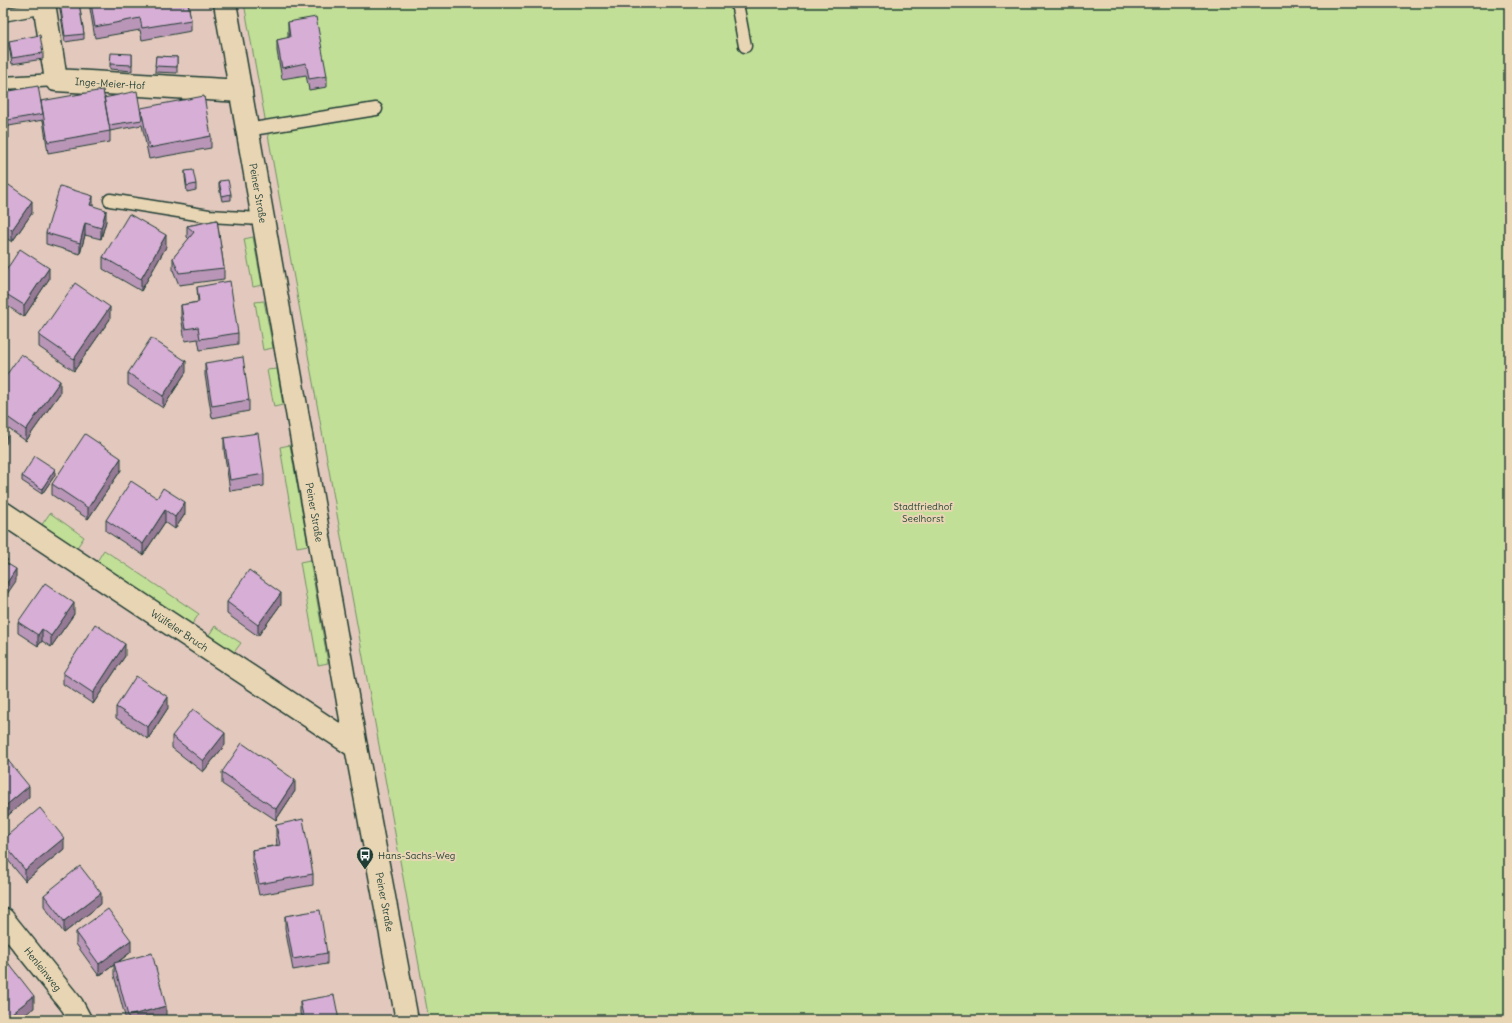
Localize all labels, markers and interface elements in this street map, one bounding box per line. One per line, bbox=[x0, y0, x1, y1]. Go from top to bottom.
street label: Inge-Meier-Hof bbox=[75, 75, 146, 92]
street label: Peiner Straße bbox=[247, 162, 270, 224]
street label: Peiner Straße bbox=[303, 481, 326, 543]
park label: Stadtfriedhof Seelhorst bbox=[893, 500, 953, 525]
street label: Wülfeler Bruch bbox=[148, 606, 211, 654]
bus stop icon: Hans-Sachs-Weg bbox=[355, 845, 375, 870]
place label: Hans-Sachs-Weg bbox=[378, 849, 455, 862]
street label: Peiner Straße bbox=[373, 871, 397, 933]
street label: Henleinweg bbox=[21, 944, 65, 994]

